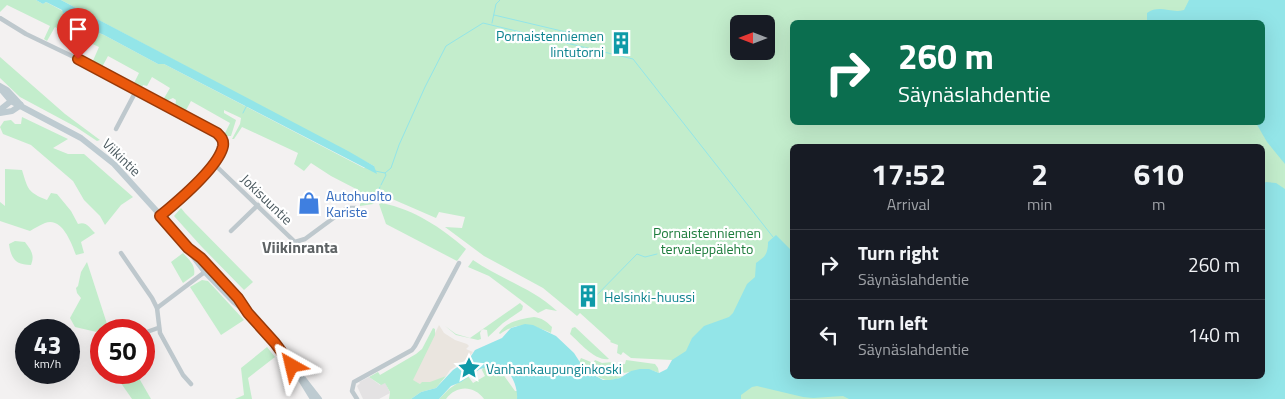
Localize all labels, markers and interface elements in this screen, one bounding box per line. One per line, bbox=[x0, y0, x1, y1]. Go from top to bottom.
pin bbox=[57, 8, 99, 59]
icon: arrive bbox=[64, 15, 92, 43]
north arrow bbox=[730, 15, 775, 60]
map controls bbox=[730, 15, 775, 60]
place label: Pornaistenniemen lintutorni bbox=[496, 25, 604, 62]
text: 260 m bbox=[898, 29, 994, 83]
building icon: Pornaistenniemen lintutorni bbox=[608, 30, 634, 56]
icon: right bbox=[815, 40, 880, 105]
text: Säynäslahdentie bbox=[898, 77, 1051, 111]
street label: Viikintie bbox=[98, 133, 146, 181]
text: 17:52 bbox=[871, 151, 946, 197]
text: 2 bbox=[1031, 151, 1048, 197]
text: 610 bbox=[1134, 151, 1184, 197]
street label: Jokisuuntie bbox=[236, 169, 298, 229]
place label: Autohuolto Kariste bbox=[326, 185, 392, 222]
shop icon: Autohuolto Kariste bbox=[296, 190, 322, 216]
text: Arrival bbox=[887, 192, 930, 216]
text: min bbox=[1027, 192, 1052, 216]
text: m bbox=[1152, 192, 1165, 216]
park label: Pornaistenniemen tervaleppälehto bbox=[653, 222, 761, 259]
district label: Viikinranta bbox=[262, 235, 338, 259]
text: Turn right bbox=[858, 238, 939, 267]
text: 260 m bbox=[1188, 250, 1240, 279]
icon: right bbox=[815, 251, 843, 279]
text: Säynäslahdentie bbox=[858, 267, 969, 291]
building icon: Helsinki-huussi bbox=[575, 283, 601, 309]
place label: Helsinki-huussi bbox=[604, 286, 695, 307]
text: Turn left bbox=[858, 308, 928, 337]
speed limit sign: 50 bbox=[90, 319, 155, 384]
text: 140 m bbox=[1188, 320, 1240, 349]
icon: left bbox=[815, 321, 843, 349]
text: 43 bbox=[33, 326, 62, 364]
text: Säynäslahdentie bbox=[858, 337, 969, 361]
position arrow bbox=[265, 339, 317, 391]
text: km/h bbox=[34, 354, 61, 373]
place icon: Vanhankaupunginkoski bbox=[456, 355, 482, 381]
place label: Vanhankaupunginkoski bbox=[486, 358, 622, 379]

